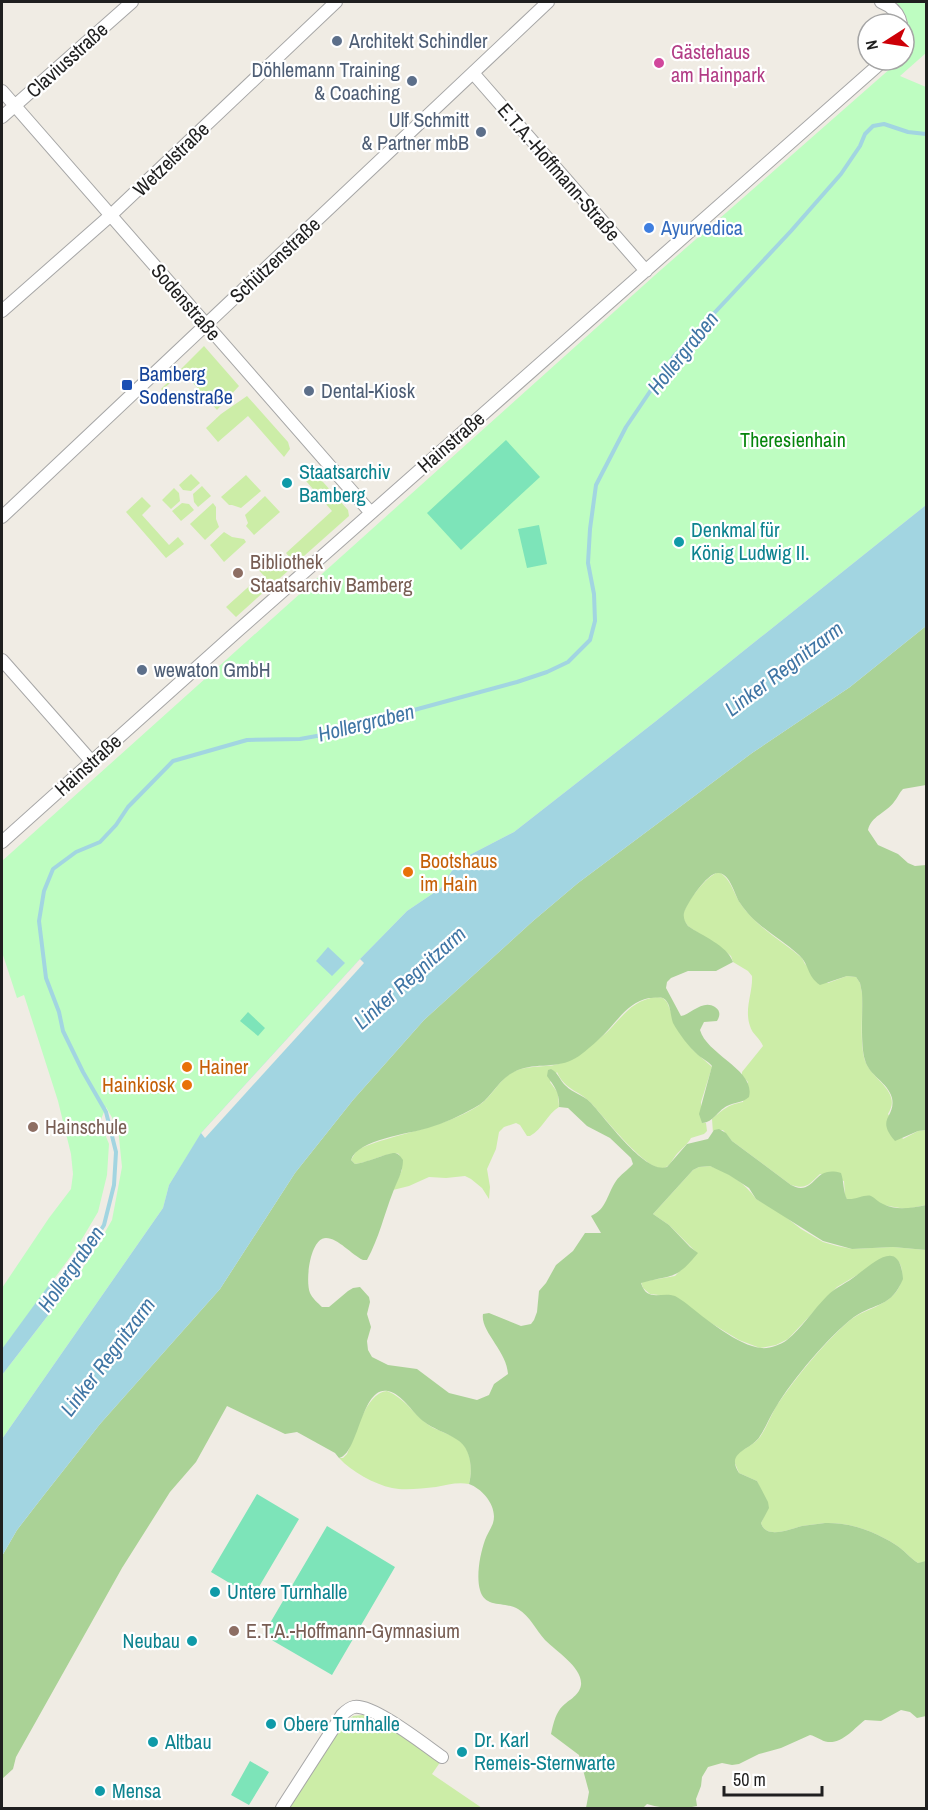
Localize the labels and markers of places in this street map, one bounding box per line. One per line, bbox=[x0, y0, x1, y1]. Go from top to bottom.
place label: Architekt Schindler bbox=[348, 27, 488, 54]
marker: Architekt Schindler bbox=[330, 34, 344, 48]
place label: Gästehaus am Hainpark bbox=[671, 38, 766, 88]
place label: Döhlemann Training & Coaching bbox=[251, 56, 400, 106]
marker: Gästehaus am Hainpark bbox=[652, 56, 666, 70]
marker: Döhlemann Training & Coaching bbox=[405, 74, 419, 88]
place label: Ulf Schmitt & Partner mbB bbox=[361, 106, 469, 156]
marker: Ulf Schmitt & Partner mbB bbox=[474, 125, 488, 139]
place label: Ayurvedica bbox=[660, 214, 743, 241]
marker: Ayurvedica bbox=[642, 221, 656, 235]
place label: Bamberg Sodenstraße bbox=[139, 360, 233, 410]
place label: Dental-Kiosk bbox=[321, 377, 416, 404]
marker: Bamberg Sodenstraße bbox=[120, 378, 134, 392]
marker: Dental-Kiosk bbox=[302, 384, 316, 398]
place label: Staatsarchiv Bamberg bbox=[299, 458, 391, 508]
marker: Staatsarchiv Bamberg bbox=[280, 476, 294, 490]
place label: Denkmal für König Ludwig II. bbox=[691, 516, 810, 566]
marker: Denkmal für König Ludwig II. bbox=[672, 535, 686, 549]
place label: Bibliothek Staatsarchiv Bamberg bbox=[250, 548, 412, 598]
marker: Bibliothek Staatsarchiv Bamberg bbox=[231, 566, 245, 580]
place label: wewaton GmbH bbox=[154, 656, 271, 683]
marker: wewaton GmbH bbox=[135, 663, 149, 677]
place label: Bootshaus im Hain bbox=[420, 847, 498, 897]
marker: Bootshaus im Hain bbox=[401, 865, 415, 879]
place label: Hainer bbox=[199, 1053, 249, 1080]
marker: Hainer bbox=[180, 1060, 194, 1074]
place label: Hainkiosk bbox=[102, 1071, 176, 1098]
marker: Hainkiosk bbox=[180, 1078, 194, 1092]
place label: Hainschule bbox=[45, 1113, 127, 1140]
marker: Hainschule bbox=[26, 1120, 40, 1134]
place label: Untere Turnhalle bbox=[227, 1578, 347, 1605]
marker: Untere Turnhalle bbox=[208, 1585, 222, 1599]
place label: E.T.A.-Hoffmann-Gymnasium bbox=[246, 1617, 460, 1644]
marker: E.T.A.-Hoffmann-Gymnasium bbox=[227, 1624, 241, 1638]
place label: Neubau bbox=[123, 1627, 180, 1654]
marker: Neubau bbox=[185, 1634, 199, 1648]
place label: Obere Turnhalle bbox=[283, 1710, 400, 1737]
marker: Obere Turnhalle bbox=[264, 1717, 278, 1731]
place label: Dr. Karl Remeis-Sternwarte bbox=[474, 1726, 615, 1776]
place label: Altbau bbox=[164, 1728, 212, 1755]
marker: Altbau bbox=[146, 1735, 160, 1749]
marker: Dr. Karl Remeis-Sternwarte bbox=[455, 1745, 469, 1759]
place label: Mensa bbox=[112, 1777, 161, 1804]
marker: Mensa bbox=[93, 1784, 107, 1798]

